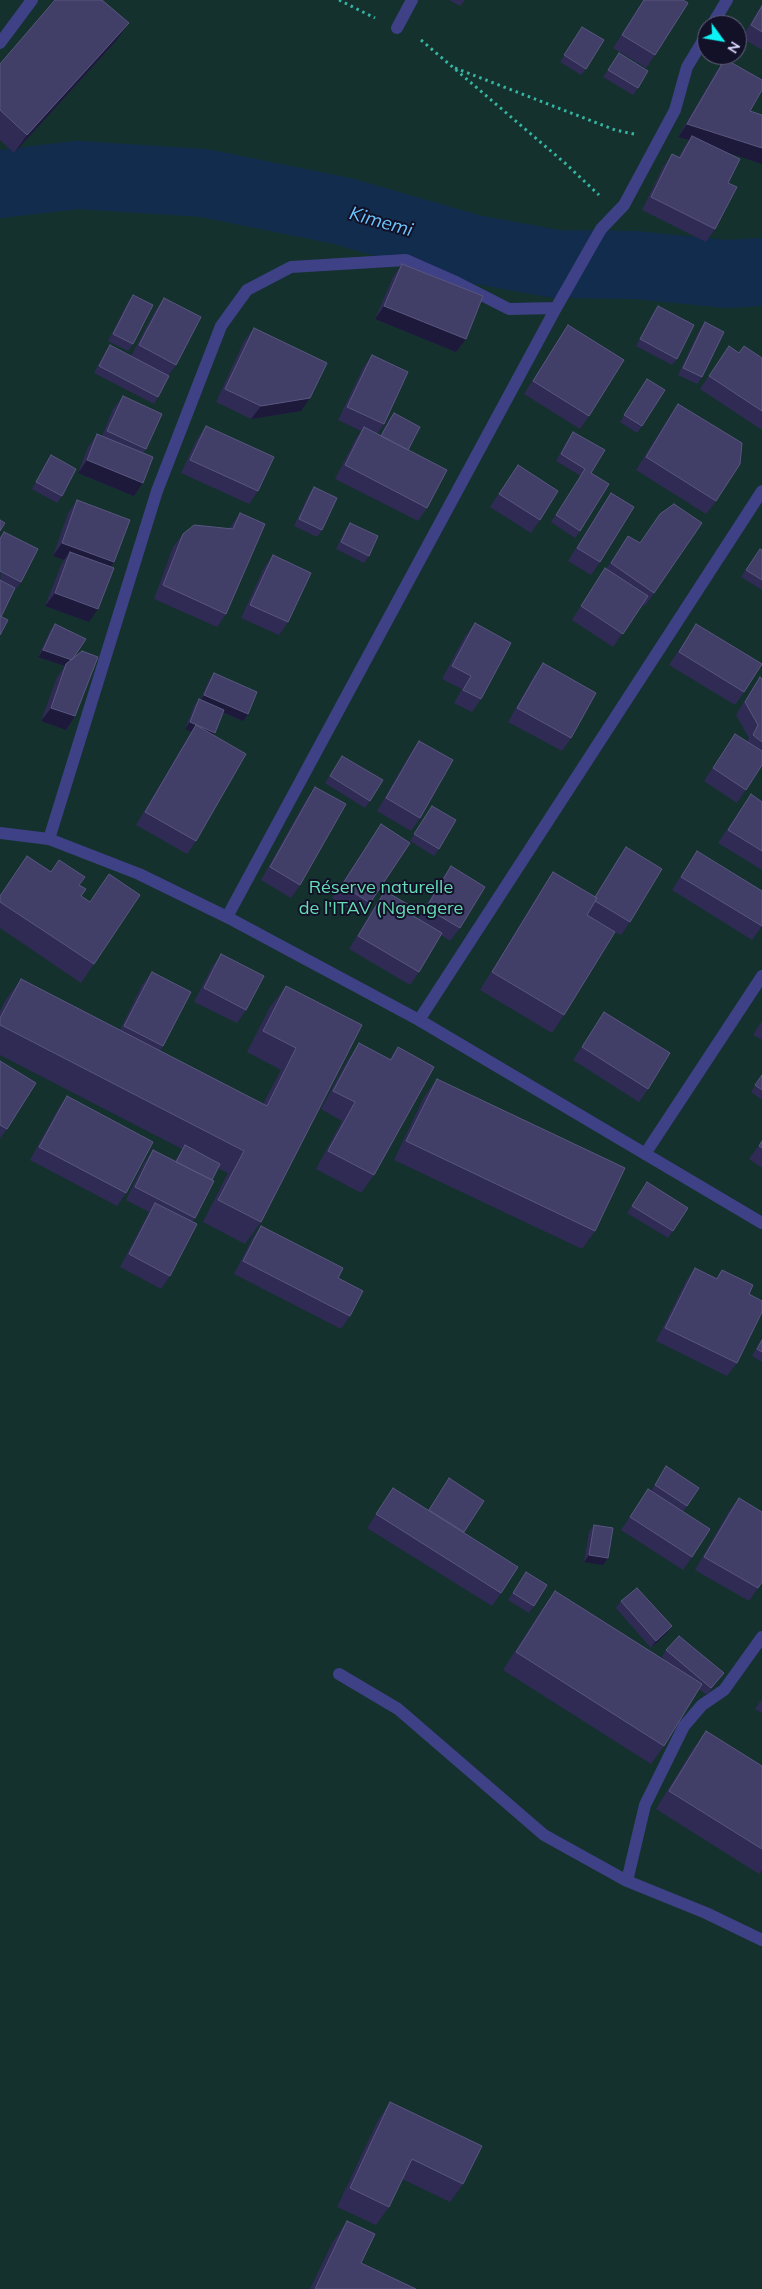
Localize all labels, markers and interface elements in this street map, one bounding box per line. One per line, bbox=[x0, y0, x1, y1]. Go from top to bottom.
north arrow bbox=[697, 15, 747, 65]
text: N bbox=[723, 38, 744, 57]
water label: Kimemi bbox=[347, 202, 415, 242]
park label: Réserve naturelle de l'ITAV (Ngengere bbox=[299, 877, 463, 920]

